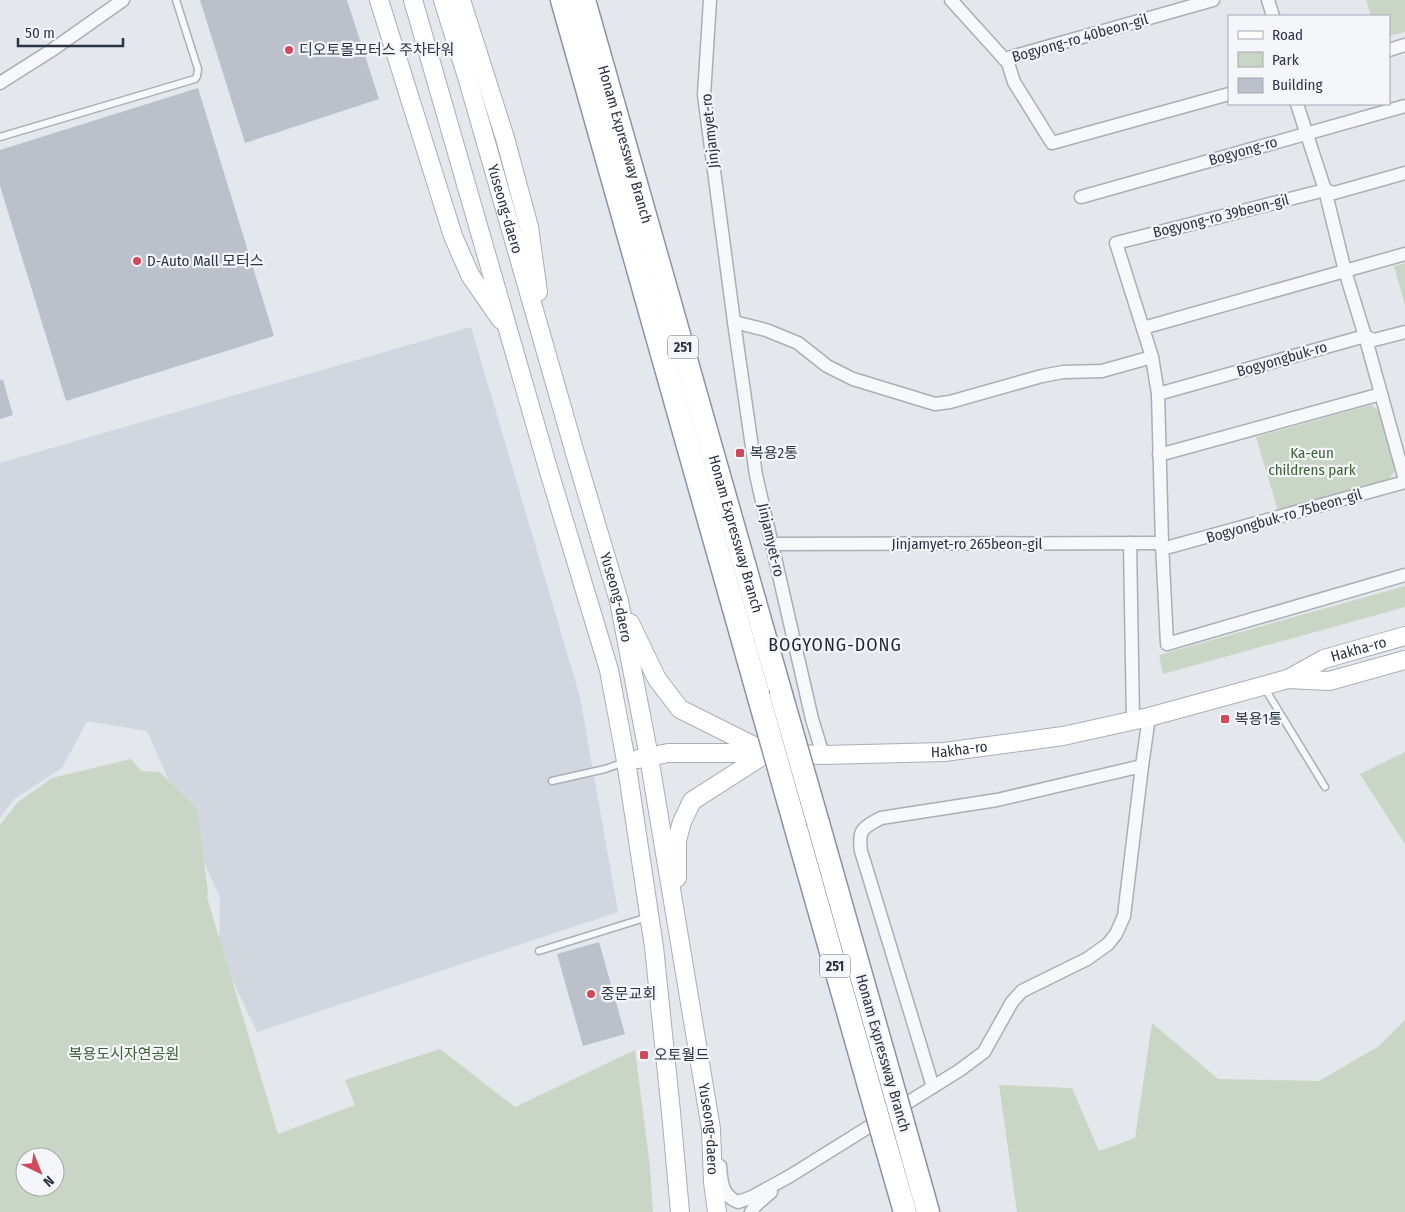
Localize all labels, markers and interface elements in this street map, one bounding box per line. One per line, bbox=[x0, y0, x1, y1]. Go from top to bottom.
street label: Bogyong-ro 40beon-gil bbox=[1010, 10, 1150, 66]
scale bar bbox=[18, 15, 122, 47]
legend bbox=[1228, 15, 1390, 105]
text: 50 m bbox=[25, 24, 55, 42]
text: Road bbox=[1272, 26, 1303, 44]
place label: 디오토몰모터스 주차타워 bbox=[299, 41, 454, 59]
marker: 디오토몰모터스 주차타워 bbox=[283, 44, 295, 56]
text: Park bbox=[1272, 51, 1299, 69]
street label: Honam Expressway Branch bbox=[594, 63, 656, 225]
text: Building bbox=[1272, 76, 1323, 94]
street label: Jinjamyet-ro bbox=[697, 93, 723, 169]
street label: Bogyong-ro bbox=[1207, 133, 1280, 169]
street label: Yuseong-daero bbox=[484, 162, 526, 256]
street label: Bogyong-ro 39beon-gil bbox=[1151, 190, 1291, 242]
place label: D-Auto Mall 모터스 bbox=[147, 252, 264, 270]
marker: D-Auto Mall 모터스 bbox=[131, 255, 143, 267]
road number: 251 bbox=[668, 336, 698, 358]
street label: Bogyongbuk-ro bbox=[1235, 337, 1329, 380]
place label: 복용2통 bbox=[750, 444, 798, 462]
park label: Ka-eun childrens park bbox=[1268, 444, 1356, 479]
marker: 복용2통 bbox=[734, 447, 746, 459]
street label: Honam Expressway Branch bbox=[705, 453, 767, 615]
street label: Bogyongbuk-ro 75beon-gil bbox=[1204, 485, 1364, 547]
street label: Jinjamyet-ro bbox=[754, 501, 788, 579]
street label: Jinjamyet-ro 265beon-gil bbox=[892, 535, 1042, 553]
street label: Yuseong-daero bbox=[596, 550, 636, 644]
street label: Hakha-ro bbox=[1329, 633, 1388, 666]
district label: BOGYONG-DONG bbox=[768, 634, 902, 656]
place label: 복용1통 bbox=[1235, 710, 1282, 728]
marker: 복용1통 bbox=[1219, 713, 1231, 725]
street label: Hakha-ro bbox=[931, 737, 989, 761]
road number: 251 bbox=[820, 954, 850, 978]
street label: Honam Expressway Branch bbox=[852, 972, 914, 1134]
place label: 중문교회 bbox=[601, 985, 656, 1003]
marker: 중문교회 bbox=[585, 988, 597, 1000]
park label: 복용도시자연공원 bbox=[69, 1045, 179, 1063]
place label: 오토월드 bbox=[654, 1046, 709, 1064]
marker: 오토월드 bbox=[638, 1049, 650, 1061]
street label: Yuseong-daero bbox=[694, 1082, 722, 1175]
north arrow bbox=[15, 1147, 65, 1197]
text: N bbox=[40, 1172, 57, 1190]

